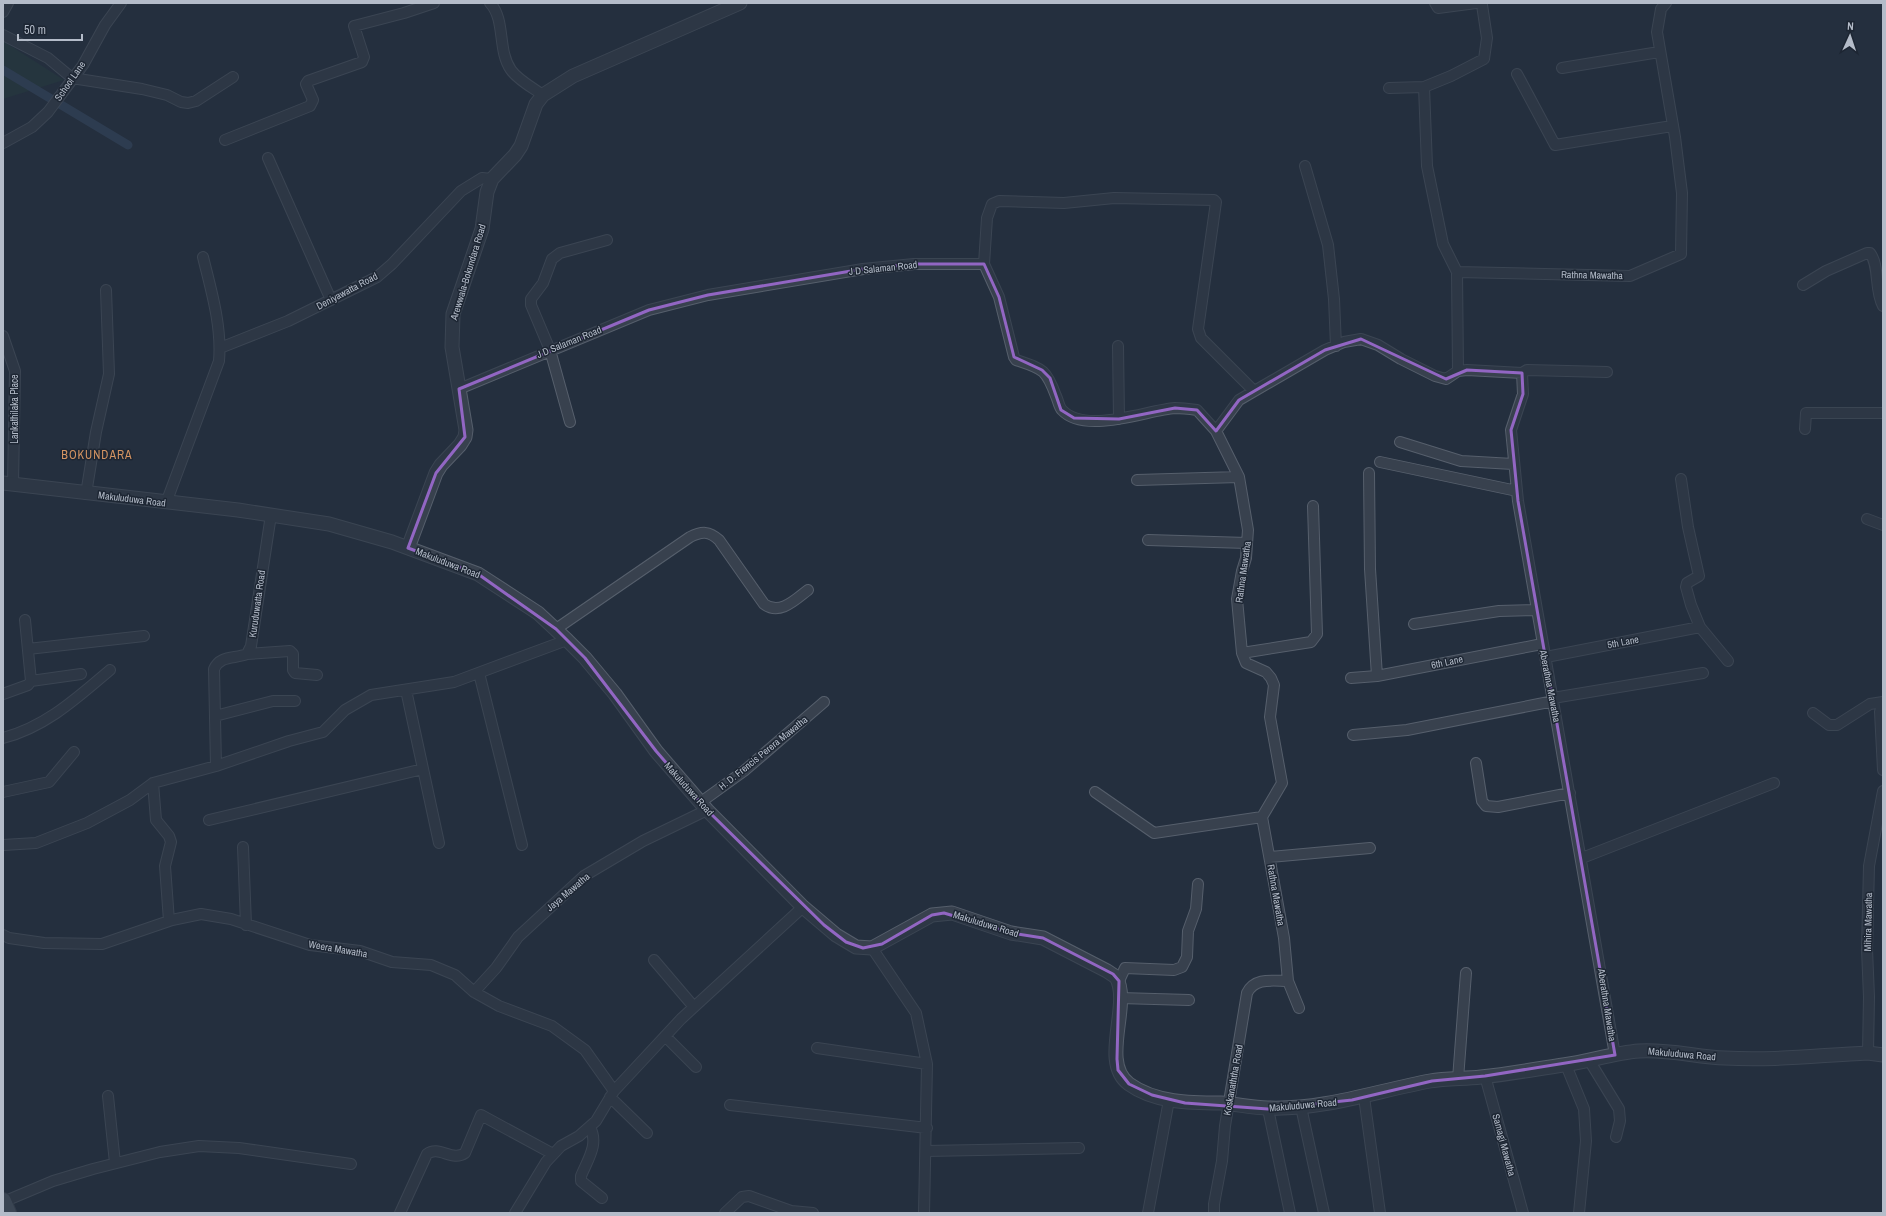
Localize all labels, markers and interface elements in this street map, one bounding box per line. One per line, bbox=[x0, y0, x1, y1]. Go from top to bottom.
scale bar bbox=[18, 16, 82, 42]
north arrow bbox=[1830, 16, 1870, 56]
text: N bbox=[1847, 19, 1854, 33]
text: 50 m bbox=[24, 22, 46, 38]
street label: School Lane bbox=[52, 58, 89, 103]
street label: Arewwala-Bokundara Road bbox=[447, 222, 489, 323]
street label: J D Salaman Road bbox=[848, 258, 918, 278]
street label: Rathna Mawatha bbox=[1561, 268, 1624, 282]
street label: Deniyawatta Road bbox=[314, 269, 380, 313]
street label: J D Salaman Road bbox=[535, 323, 603, 361]
street label: Lankathilaka Place bbox=[8, 374, 21, 444]
district label: BOKUNDARA bbox=[61, 447, 133, 463]
street label: Makuluduwa Road bbox=[98, 488, 166, 510]
street label: Rathna Mawatha bbox=[1232, 540, 1254, 604]
street label: Makuluduwa Road bbox=[414, 545, 482, 581]
street label: Kuruduwatta Road bbox=[246, 569, 268, 639]
street label: 5th Lane bbox=[1606, 632, 1640, 651]
street label: Aberathna Mawatha bbox=[1536, 648, 1563, 724]
street label: 6th Lane bbox=[1430, 652, 1464, 672]
street label: H. D. Frencis Perera Mawatha bbox=[716, 713, 810, 793]
street label: Makuluduwa Road bbox=[661, 759, 717, 819]
street label: Rathna Mawatha bbox=[1264, 863, 1288, 927]
street label: Jaya Mawatha bbox=[544, 870, 593, 914]
street label: Mihira Mawatha bbox=[1861, 892, 1875, 952]
street label: Makuluduwa Road bbox=[952, 908, 1020, 940]
street label: Weera Mawatha bbox=[308, 937, 369, 961]
street label: Aberathna Mawatha bbox=[1595, 967, 1619, 1043]
street label: Koskanaththa Road bbox=[1220, 1043, 1246, 1117]
street label: Makuluduwa Road bbox=[1648, 1045, 1716, 1063]
street label: Makuluduwa Road bbox=[1269, 1096, 1337, 1114]
street label: Samagi Mawatha bbox=[1489, 1112, 1519, 1178]

